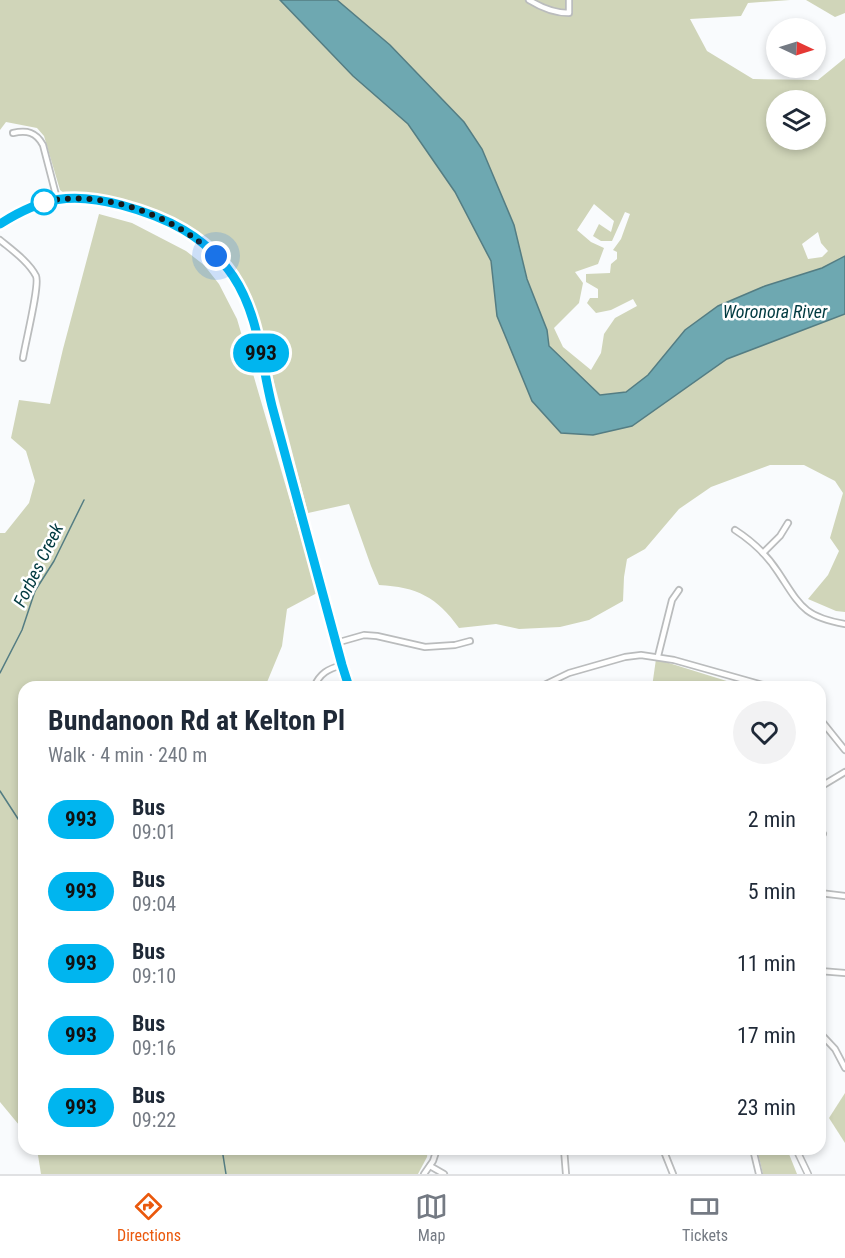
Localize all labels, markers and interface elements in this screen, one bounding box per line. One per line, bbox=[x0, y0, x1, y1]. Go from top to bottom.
north arrow bbox=[766, 18, 826, 78]
map controls bbox=[766, 18, 826, 150]
button: layers bbox=[766, 90, 826, 150]
unlabelled marker bbox=[31, 189, 57, 215]
your location bbox=[201, 241, 231, 271]
water label: Woronora River bbox=[723, 301, 828, 322]
line badge: 993 bbox=[226, 334, 296, 372]
text: 993 bbox=[245, 341, 277, 365]
water label: Forbes Creek bbox=[9, 519, 68, 610]
button: heart bbox=[733, 701, 796, 764]
text: Bundanoon Rd at Kelton Pl bbox=[48, 704, 345, 737]
text: Walk · 4 min · 240 m bbox=[48, 743, 207, 767]
text: Bus bbox=[132, 795, 165, 820]
text: 993 bbox=[65, 807, 97, 831]
text: 2 min bbox=[748, 807, 796, 832]
text: 09:01 bbox=[132, 820, 176, 844]
text: Bus bbox=[132, 867, 165, 892]
text: 993 bbox=[65, 879, 97, 903]
text: 5 min bbox=[748, 879, 796, 904]
text: 09:04 bbox=[132, 892, 176, 916]
text: Bus bbox=[132, 939, 165, 964]
text: 993 bbox=[65, 951, 97, 975]
text: 11 min bbox=[737, 951, 796, 976]
text: 09:10 bbox=[132, 964, 176, 988]
text: Bus bbox=[132, 1011, 165, 1036]
text: 993 bbox=[65, 1023, 97, 1047]
text: 17 min bbox=[737, 1023, 796, 1048]
text: 09:16 bbox=[132, 1036, 176, 1060]
text: Bus bbox=[132, 1083, 165, 1108]
text: 993 bbox=[65, 1095, 97, 1119]
text: 23 min bbox=[737, 1095, 796, 1120]
text: 09:22 bbox=[132, 1108, 176, 1132]
tab: Directions bbox=[117, 1190, 181, 1245]
tab: Map bbox=[415, 1190, 448, 1245]
tab: Tickets bbox=[682, 1190, 728, 1245]

